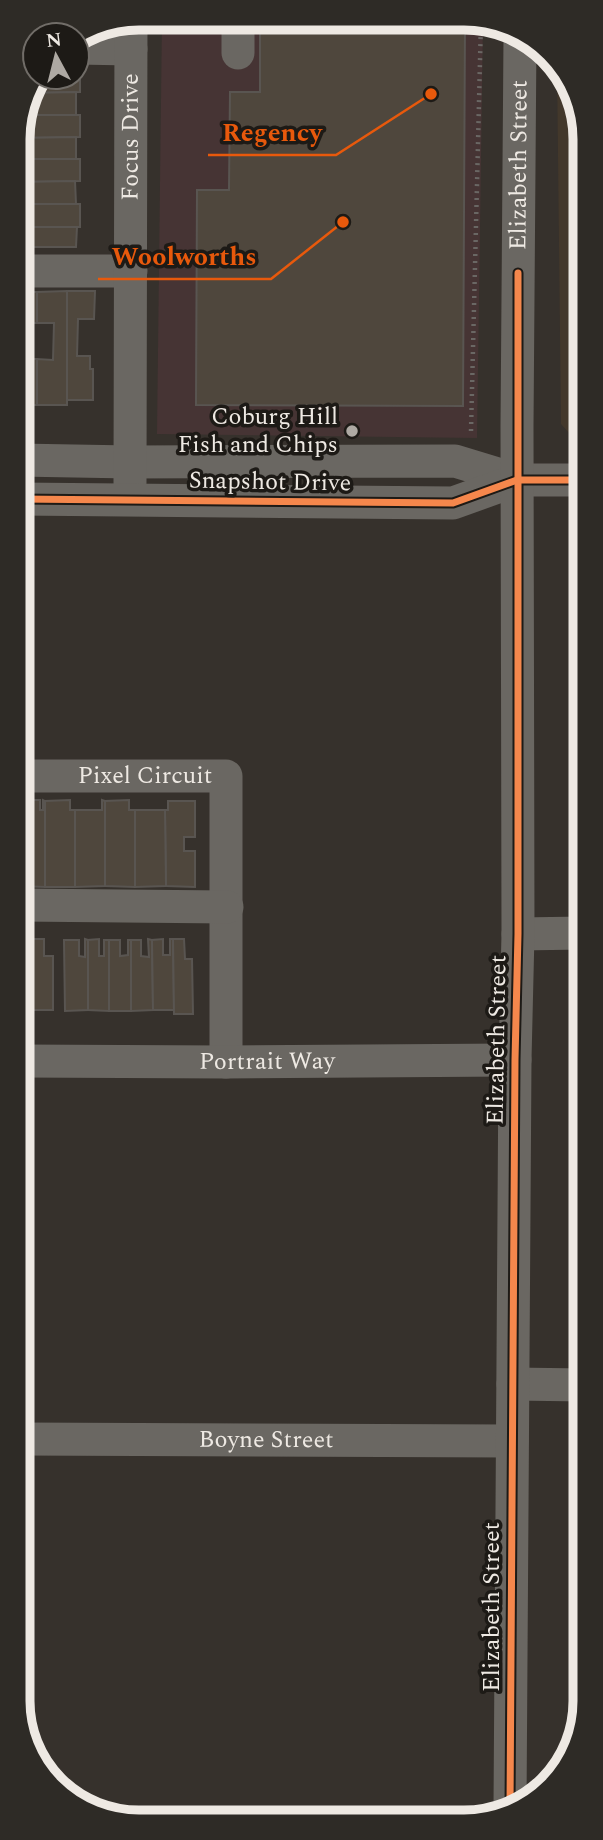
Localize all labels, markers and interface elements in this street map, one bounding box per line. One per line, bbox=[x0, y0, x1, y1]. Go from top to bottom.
north arrow bbox=[21, 21, 91, 91]
text: N bbox=[45, 25, 64, 56]
street label: Focus Drive bbox=[113, 73, 149, 201]
street label: Elizabeth Street bbox=[500, 80, 538, 250]
callout: Regency bbox=[208, 108, 336, 155]
text: Regency bbox=[222, 113, 324, 153]
callout: Woolworths bbox=[98, 232, 271, 279]
text: Woolworths bbox=[111, 237, 257, 277]
place label: Coburg Hill Fish and Chips bbox=[178, 399, 338, 463]
marker: Coburg Hill Fish and Chips bbox=[344, 423, 360, 439]
street label: Snapshot Drive bbox=[188, 463, 352, 501]
street label: Pixel Circuit bbox=[78, 758, 212, 794]
street label: Elizabeth Street bbox=[478, 955, 516, 1125]
street label: Portrait Way bbox=[199, 1043, 337, 1080]
street label: Boyne Street bbox=[198, 1422, 334, 1458]
street label: Elizabeth Street bbox=[474, 1522, 510, 1692]

